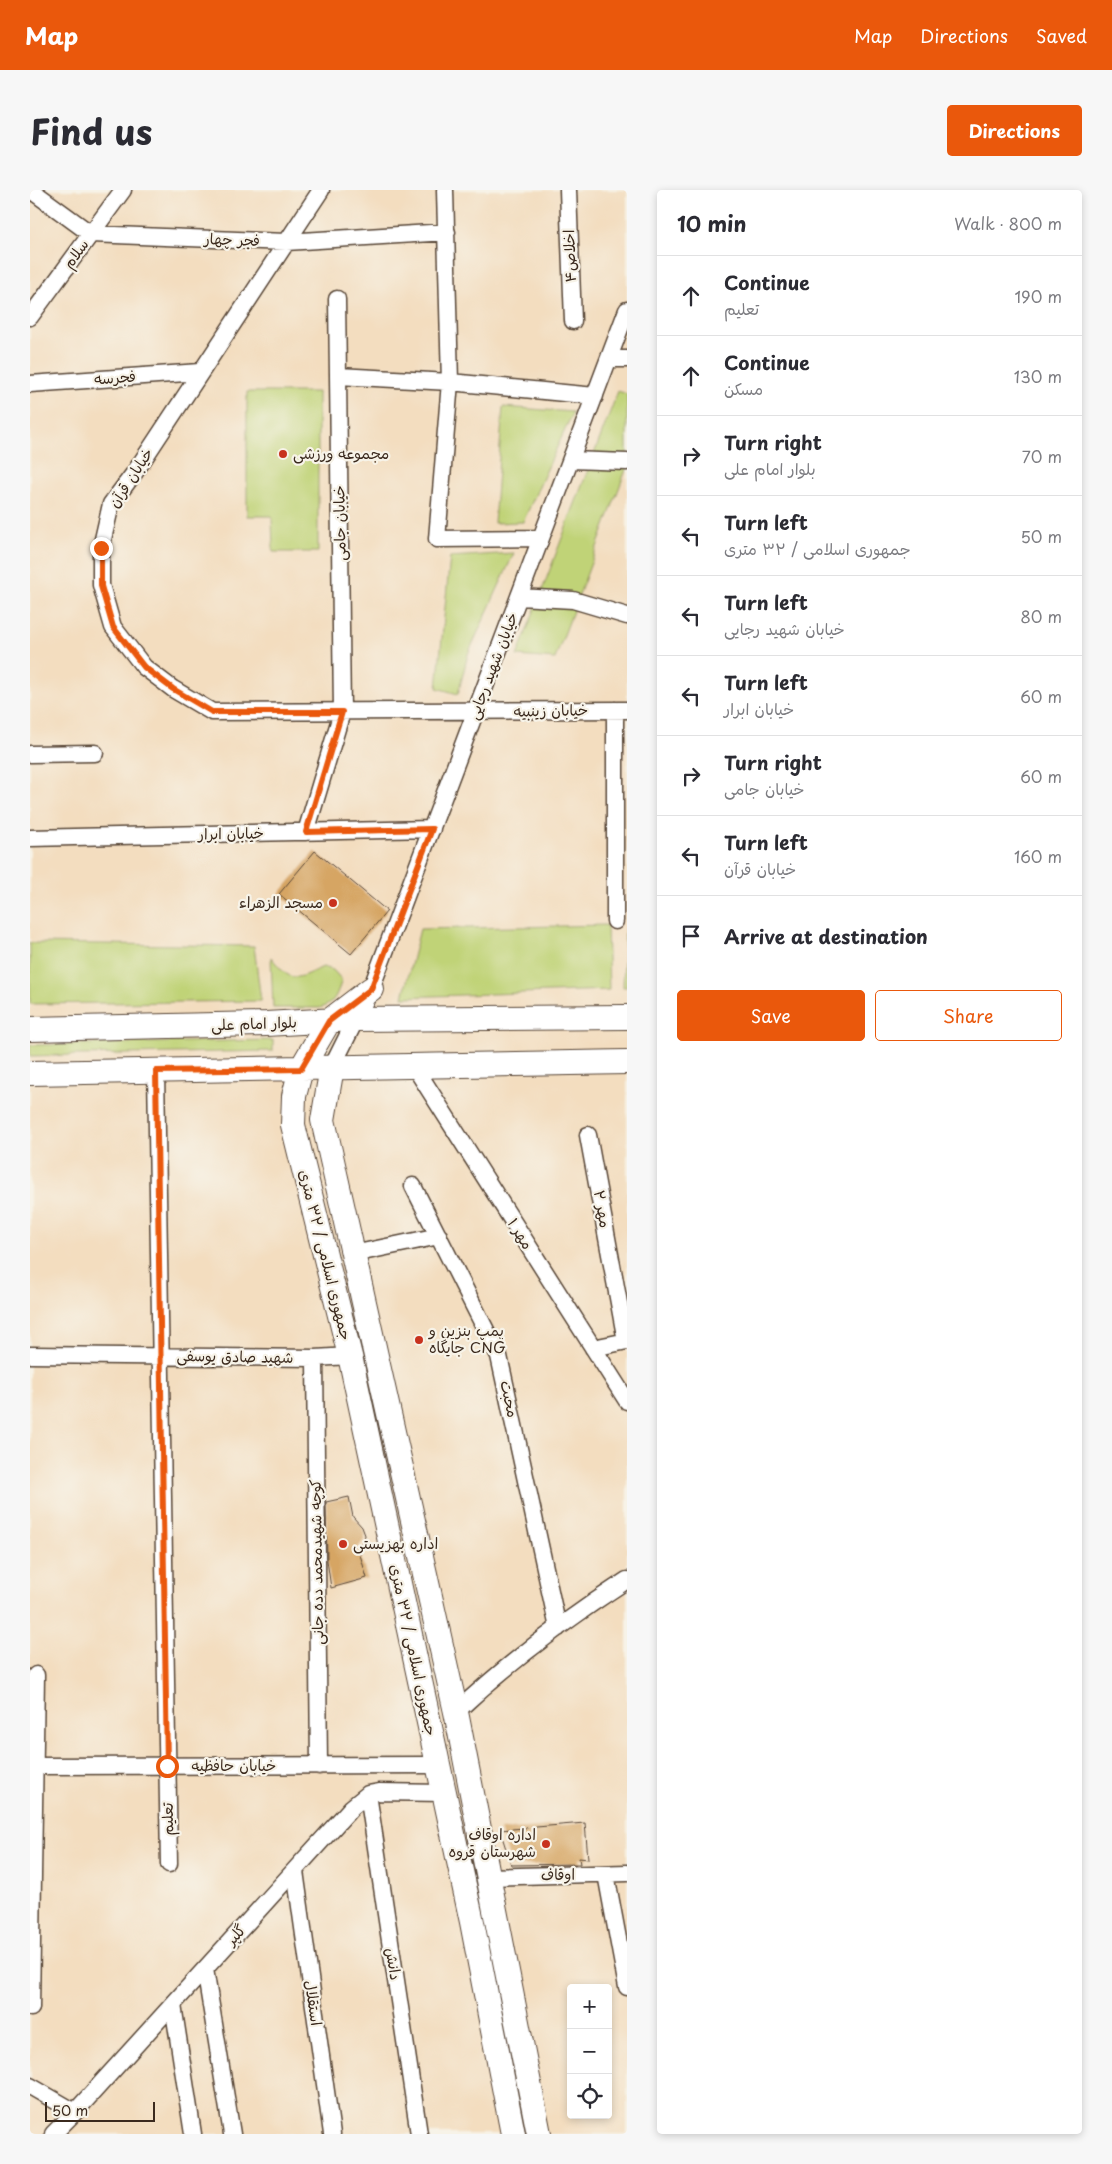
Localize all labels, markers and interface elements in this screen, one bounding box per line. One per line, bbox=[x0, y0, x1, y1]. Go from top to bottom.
text: Map bbox=[25, 17, 78, 53]
text: Map bbox=[854, 22, 892, 49]
text: Directions bbox=[920, 22, 1008, 49]
text: Saved bbox=[1036, 22, 1087, 49]
text: Find us bbox=[30, 104, 152, 157]
button: Directions bbox=[947, 105, 1082, 156]
text: 10 min bbox=[677, 207, 747, 239]
text: Walk · 800 m bbox=[954, 211, 1062, 235]
street label: فجر چهار bbox=[203, 226, 260, 251]
street label: اخلاص۴ bbox=[556, 229, 581, 283]
street label: سلام bbox=[56, 234, 94, 273]
text: Continue bbox=[724, 268, 810, 296]
icon: ahead bbox=[677, 282, 705, 310]
text: 190 m bbox=[1014, 284, 1062, 308]
text: تعلیم bbox=[724, 296, 759, 320]
text: Continue bbox=[724, 348, 810, 376]
icon: ahead bbox=[677, 362, 705, 390]
street label: فجرسه bbox=[93, 364, 137, 389]
text: 130 m bbox=[1014, 364, 1062, 388]
text: مسکن bbox=[724, 376, 763, 400]
text: Turn right bbox=[724, 428, 822, 456]
place label: مجموعه ورزشی bbox=[293, 441, 389, 464]
icon: right bbox=[677, 442, 705, 470]
street label: خیابان قرآن bbox=[102, 443, 158, 512]
text: 70 m bbox=[1022, 444, 1062, 468]
marker: مجموعه ورزشی bbox=[277, 448, 289, 460]
text: بلوار امام علی bbox=[724, 456, 816, 480]
street label: خیابان جامی bbox=[326, 485, 351, 561]
text: Turn left bbox=[724, 508, 808, 536]
icon: left bbox=[677, 522, 705, 550]
text: 50 m bbox=[1021, 524, 1062, 548]
text: جمهوری اسلامی / ۳۲ متری bbox=[724, 536, 911, 560]
route end bbox=[90, 537, 113, 560]
text: Turn left bbox=[724, 588, 808, 616]
icon: left bbox=[677, 602, 705, 630]
text: 80 m bbox=[1020, 604, 1062, 628]
street label: خیابان شهید رجایی bbox=[461, 609, 523, 722]
text: خیابان شهید رجایی bbox=[724, 616, 845, 640]
text: Turn left bbox=[724, 668, 808, 696]
icon: left bbox=[677, 682, 705, 710]
text: 60 m bbox=[1020, 684, 1062, 708]
text: خیابان ابرار bbox=[724, 696, 794, 720]
street label: خیابان زینبیه bbox=[513, 697, 588, 722]
text: Turn right bbox=[724, 748, 822, 776]
icon: right bbox=[677, 762, 705, 790]
text: 60 m bbox=[1020, 764, 1062, 788]
text: خیابان جامی bbox=[724, 776, 805, 800]
street label: خیابان ابرار bbox=[197, 820, 264, 845]
text: Turn left bbox=[724, 828, 808, 856]
icon: left bbox=[677, 842, 705, 870]
text: 160 m bbox=[1014, 844, 1062, 868]
text: خیابان قرآن bbox=[724, 856, 796, 880]
place label: مسجد الزهراء bbox=[239, 890, 323, 913]
marker: مسجد الزهراء bbox=[327, 897, 339, 909]
icon: arrive bbox=[677, 922, 705, 950]
text: Arrive at destination bbox=[724, 922, 928, 950]
button: Save bbox=[677, 990, 865, 1041]
button: Share bbox=[875, 990, 1062, 1041]
street label: بلوار امام علی bbox=[211, 1010, 297, 1036]
street label: جمهوری اسلامی / ۳۲ متری bbox=[294, 1167, 359, 1342]
street label: مهر ۲ bbox=[589, 1188, 618, 1229]
street label: مهر ۱ bbox=[503, 1213, 540, 1253]
place label: پمپ بنزین و جایگاه CNG bbox=[428, 1318, 506, 1358]
marker: پمپ بنزین و جایگاه CNG bbox=[413, 1334, 425, 1346]
street label: شهید صادق یوسفی bbox=[176, 1343, 294, 1368]
street label: محبت bbox=[495, 1378, 526, 1419]
street label: کوچه شهیدمحمد دده جانی bbox=[303, 1479, 328, 1645]
place label: اداره بهزیستی bbox=[353, 1531, 438, 1554]
marker: اداره بهزیستی bbox=[337, 1538, 349, 1550]
street label: جمهوری اسلامی / ۳۲ متری bbox=[385, 1562, 444, 1738]
street label: خیابان حافظیه bbox=[192, 1753, 276, 1776]
route start bbox=[156, 1755, 179, 1778]
street label: تعلیم bbox=[155, 1802, 180, 1836]
place label: اداره اوقاف شهرستان قروه bbox=[449, 1822, 536, 1862]
marker: اداره اوقاف شهرستان قروه bbox=[540, 1838, 552, 1850]
street label: اوقاف bbox=[541, 1862, 575, 1885]
street label: گلپر bbox=[218, 1918, 251, 1951]
street label: دانش bbox=[381, 1946, 408, 1982]
street label: استقلال bbox=[300, 1978, 329, 2027]
map controls bbox=[567, 1984, 612, 2119]
button: + bbox=[567, 1984, 612, 2029]
button: − bbox=[567, 2029, 612, 2074]
button: locate bbox=[567, 2074, 612, 2119]
scale bar bbox=[45, 2099, 155, 2122]
text: 50 m bbox=[52, 2100, 88, 2121]

